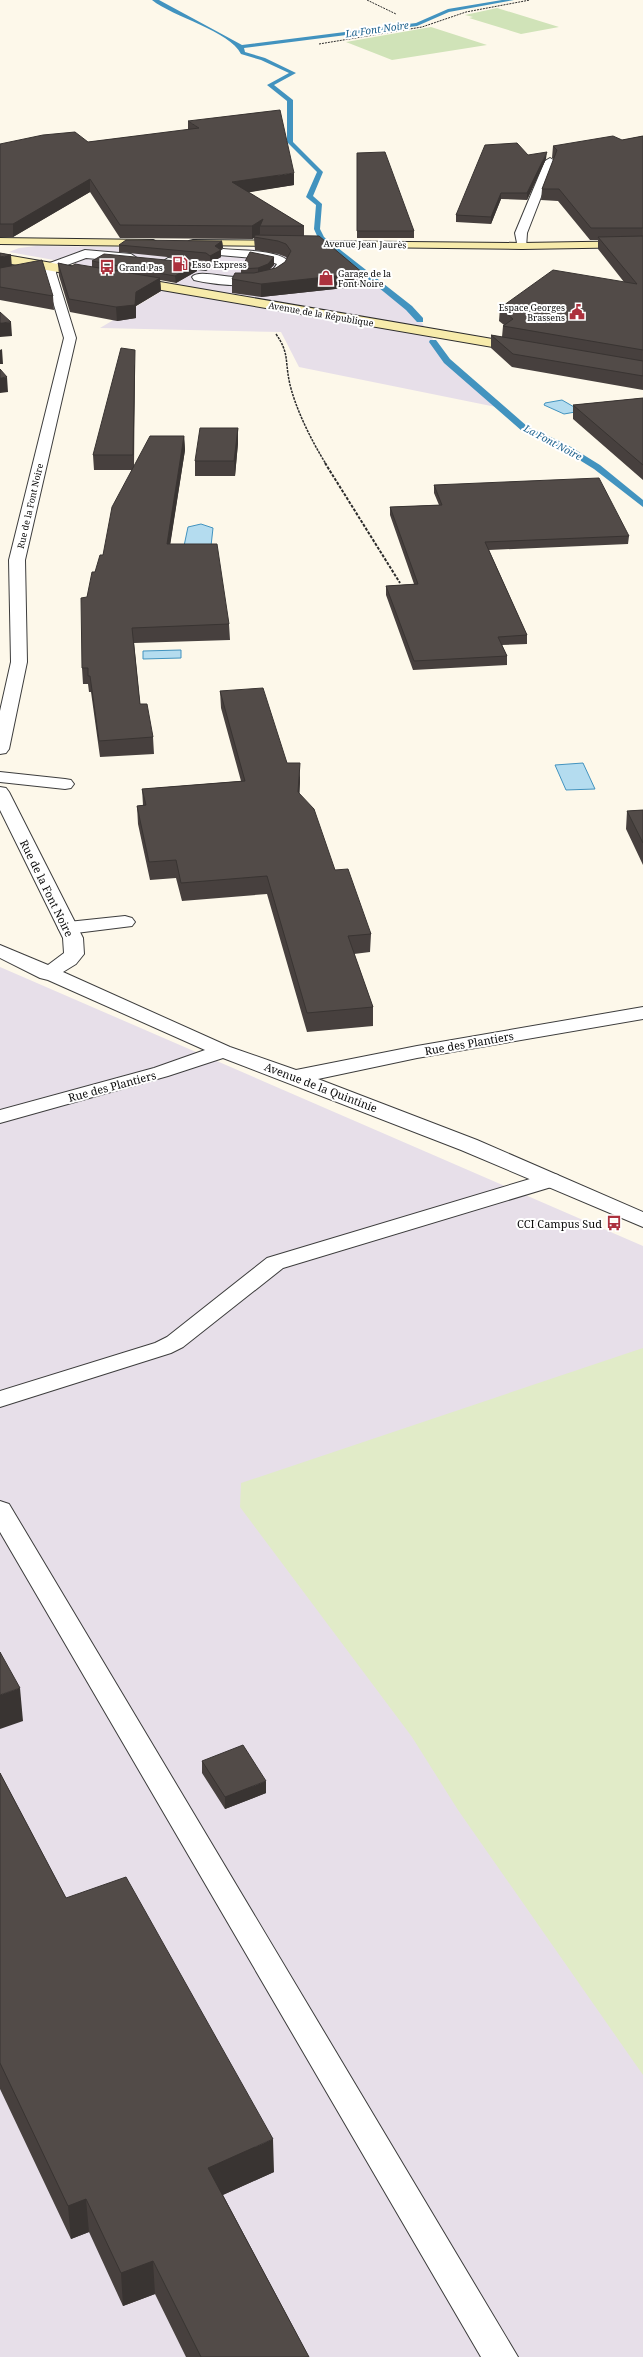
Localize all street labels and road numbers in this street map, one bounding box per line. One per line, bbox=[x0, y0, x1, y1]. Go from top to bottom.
street label: Avenue Jean Jaurès bbox=[323, 237, 407, 251]
street label: Avenue de la République bbox=[267, 298, 375, 330]
street label: Rue de la Font Noire bbox=[14, 462, 46, 550]
street label: Rue de la Font Noire bbox=[17, 837, 77, 939]
street label: Rue des Plantiers bbox=[423, 1028, 515, 1058]
street label: Avenue de la Quintinie bbox=[262, 1059, 380, 1116]
street label: Rue des Plantiers bbox=[67, 1067, 158, 1105]

